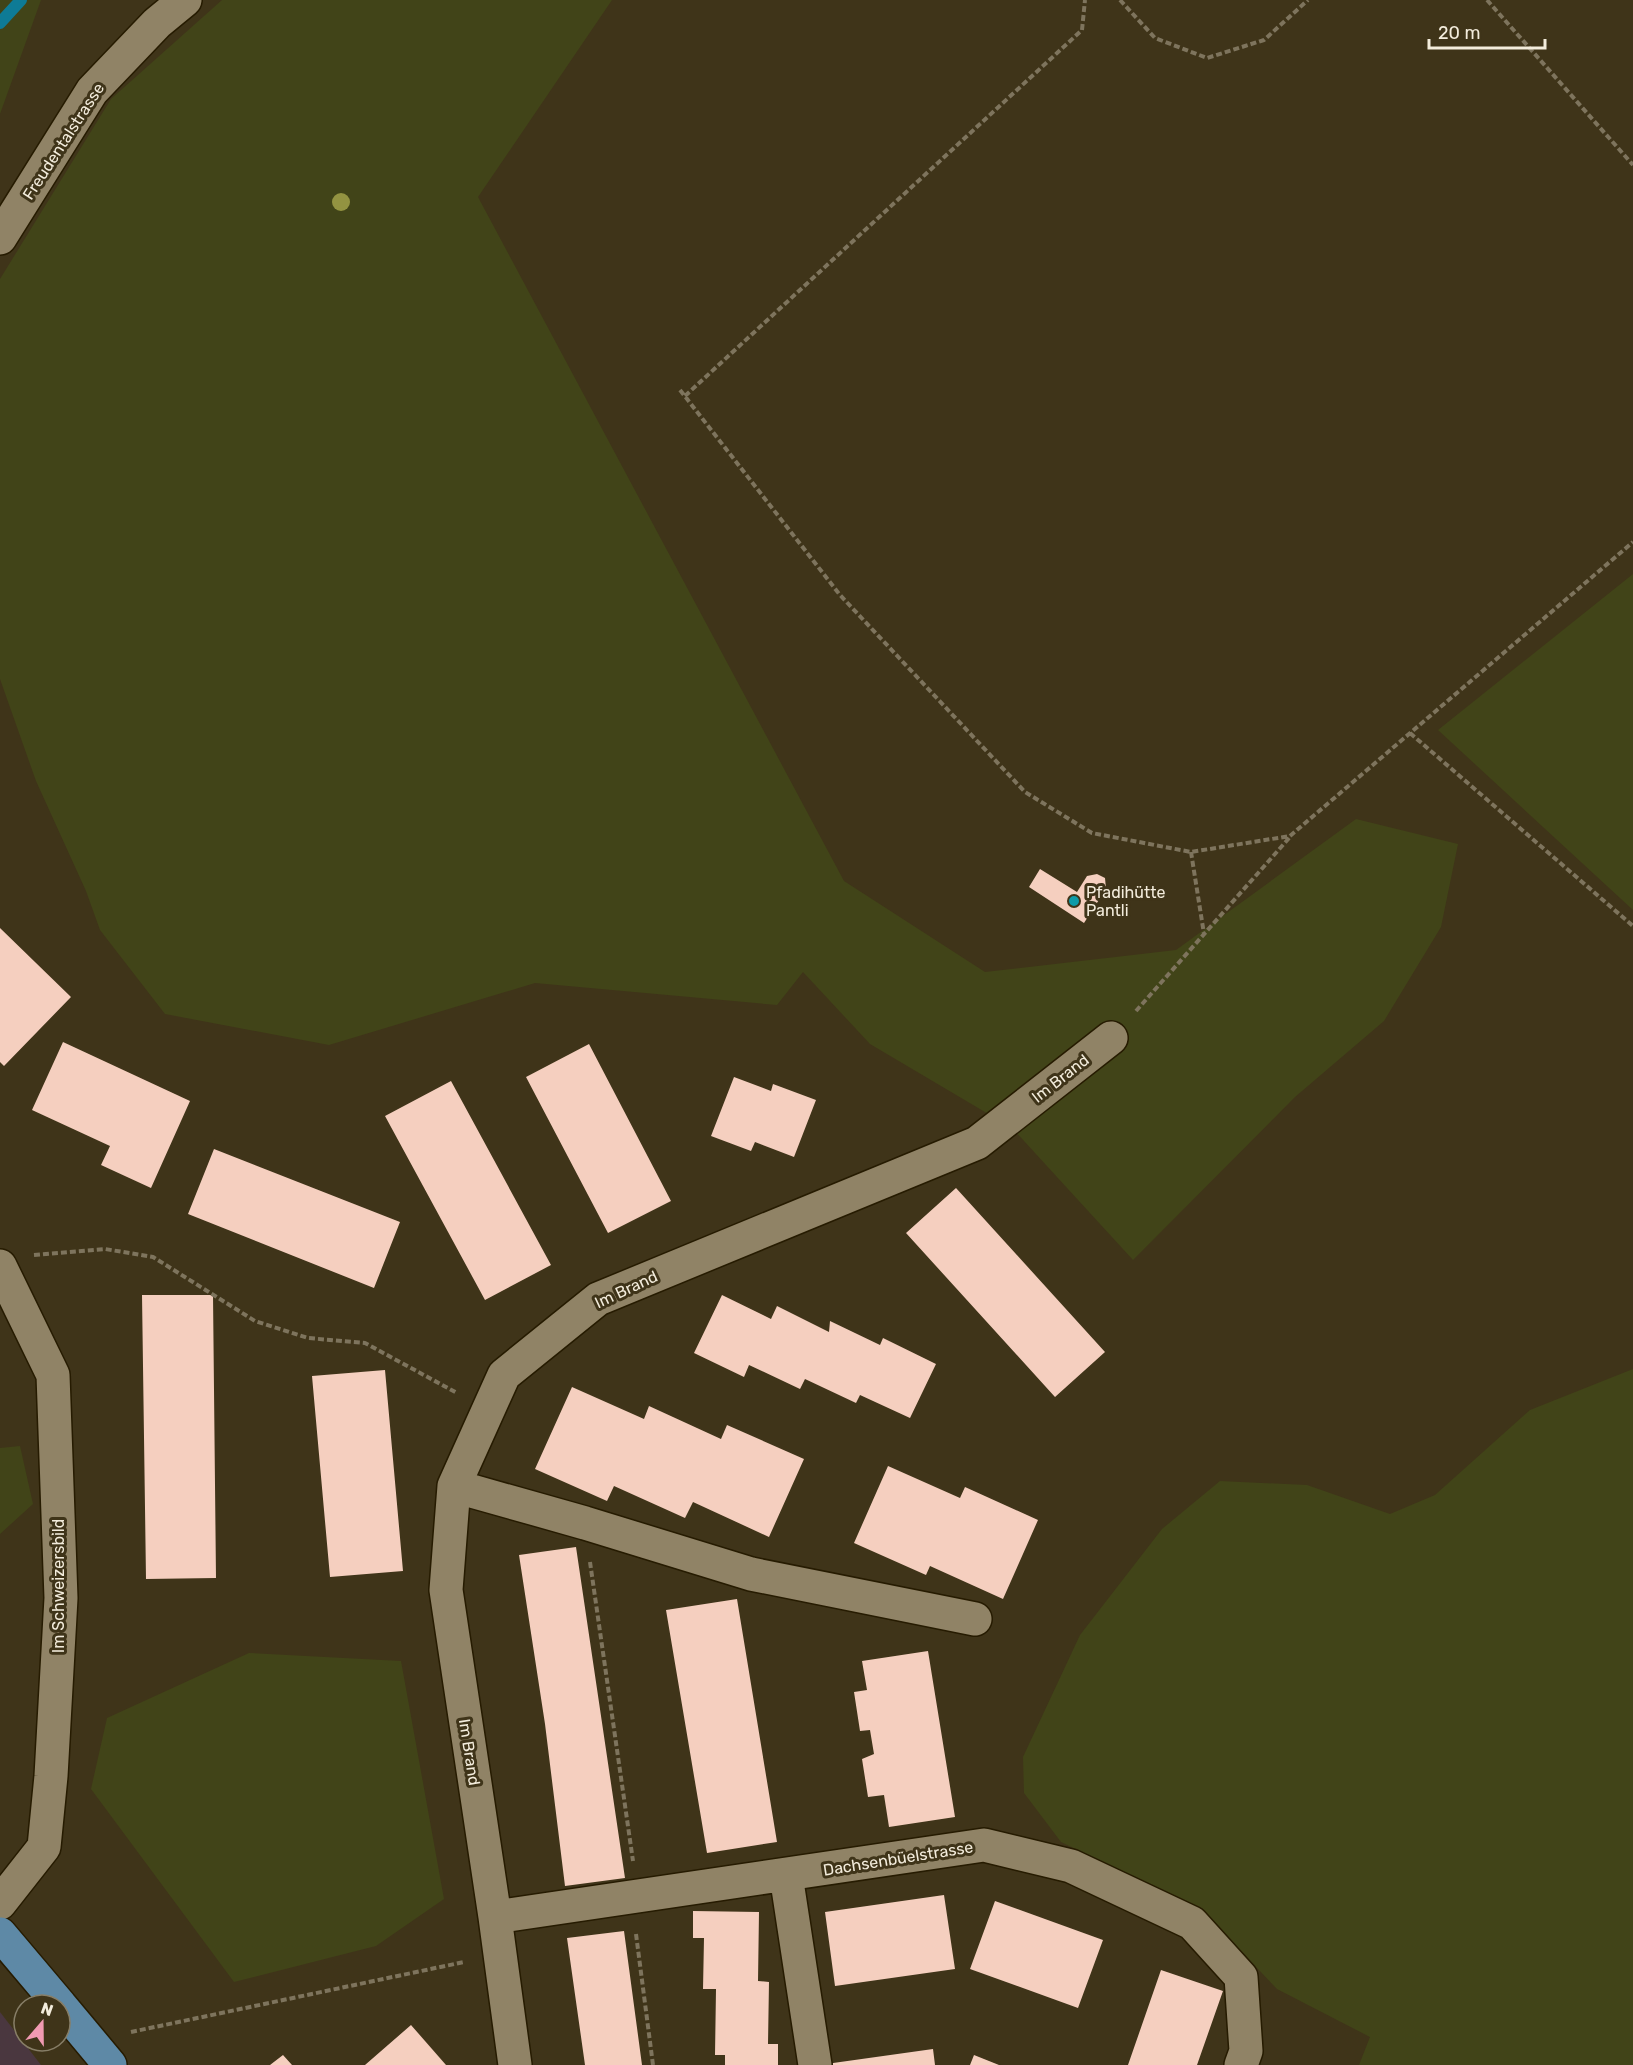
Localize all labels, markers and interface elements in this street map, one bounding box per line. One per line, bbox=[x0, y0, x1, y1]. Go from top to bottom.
scale bar bbox=[1429, 12, 1544, 50]
text: 20 m bbox=[1438, 22, 1480, 44]
street label: Freudentalstrasse bbox=[19, 79, 108, 203]
place label: Pfadihütte Pantli bbox=[1086, 883, 1165, 920]
marker: Pfadihütte Pantli bbox=[1067, 894, 1081, 908]
street label: Im Brand bbox=[1028, 1050, 1093, 1107]
street label: Im Brand bbox=[592, 1267, 661, 1312]
street label: Im Schweizersbild bbox=[49, 1519, 68, 1653]
street label: Im Brand bbox=[455, 1717, 484, 1787]
street label: Dachsenbüelstrasse bbox=[822, 1837, 975, 1880]
north arrow bbox=[12, 1993, 72, 2053]
text: N bbox=[38, 1998, 56, 2020]

